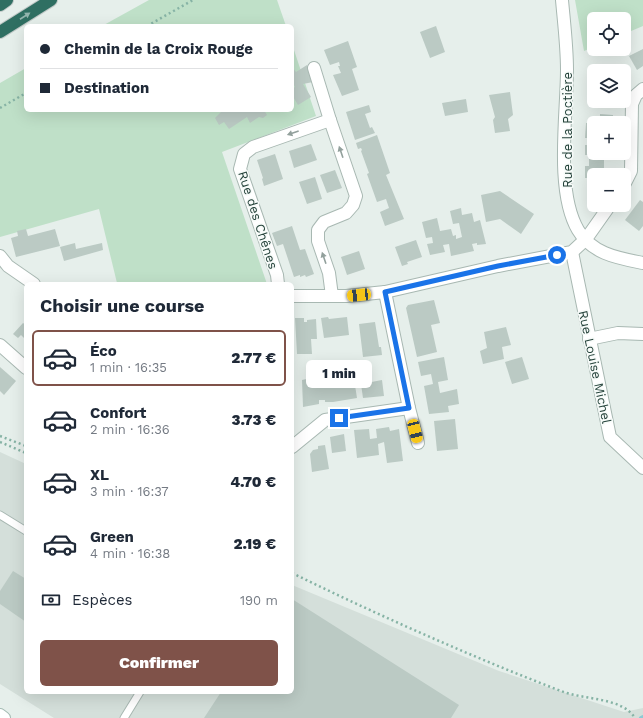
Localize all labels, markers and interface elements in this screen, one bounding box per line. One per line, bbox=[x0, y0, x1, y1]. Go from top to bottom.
one-way arrow bbox=[20, 12, 30, 20]
map controls bbox=[587, 12, 631, 212]
button: locate bbox=[587, 12, 631, 56]
text: Chemin de la Croix Rouge bbox=[64, 40, 253, 58]
button: layers bbox=[587, 64, 631, 108]
street label: Rue de la Poctière bbox=[560, 72, 575, 188]
text: Destination bbox=[64, 79, 149, 97]
button: + bbox=[587, 116, 631, 160]
one-way arrow bbox=[287, 130, 299, 136]
one-way arrow bbox=[337, 146, 343, 158]
button: − bbox=[587, 168, 631, 212]
street label: Rue des Chênes bbox=[235, 169, 281, 271]
route start bbox=[548, 246, 566, 264]
one-way arrow bbox=[320, 252, 326, 264]
car bbox=[346, 288, 372, 302]
text: Choisir une course bbox=[40, 295, 204, 316]
street label: Rue Louise Michel bbox=[576, 309, 614, 425]
icon: car bbox=[42, 340, 78, 376]
text: Éco bbox=[90, 342, 117, 360]
text: 2.77 € bbox=[231, 349, 276, 367]
text: 1 min · 16:35 bbox=[90, 360, 167, 375]
callout: 1 min bbox=[306, 360, 372, 388]
text: 1 min bbox=[322, 366, 356, 381]
icon: car bbox=[42, 402, 78, 438]
text: Confort bbox=[90, 404, 146, 422]
route end bbox=[330, 409, 348, 427]
text: 3.73 € bbox=[232, 411, 276, 429]
car bbox=[406, 418, 424, 444]
text: 2 min · 16:36 bbox=[90, 422, 170, 437]
icon: car bbox=[42, 464, 78, 500]
text: XL bbox=[90, 466, 109, 484]
text: 4.70 € bbox=[230, 473, 276, 491]
text: 3 min · 16:37 bbox=[90, 484, 169, 499]
icon: car bbox=[42, 526, 78, 562]
text: Green bbox=[90, 528, 134, 546]
text: 2.19 € bbox=[233, 535, 276, 553]
text: 4 min · 16:38 bbox=[90, 546, 170, 561]
icon: cash bbox=[40, 589, 62, 611]
text: Espèces bbox=[72, 591, 133, 609]
text: 190 m bbox=[240, 593, 278, 608]
button: Confirmer bbox=[40, 640, 278, 686]

